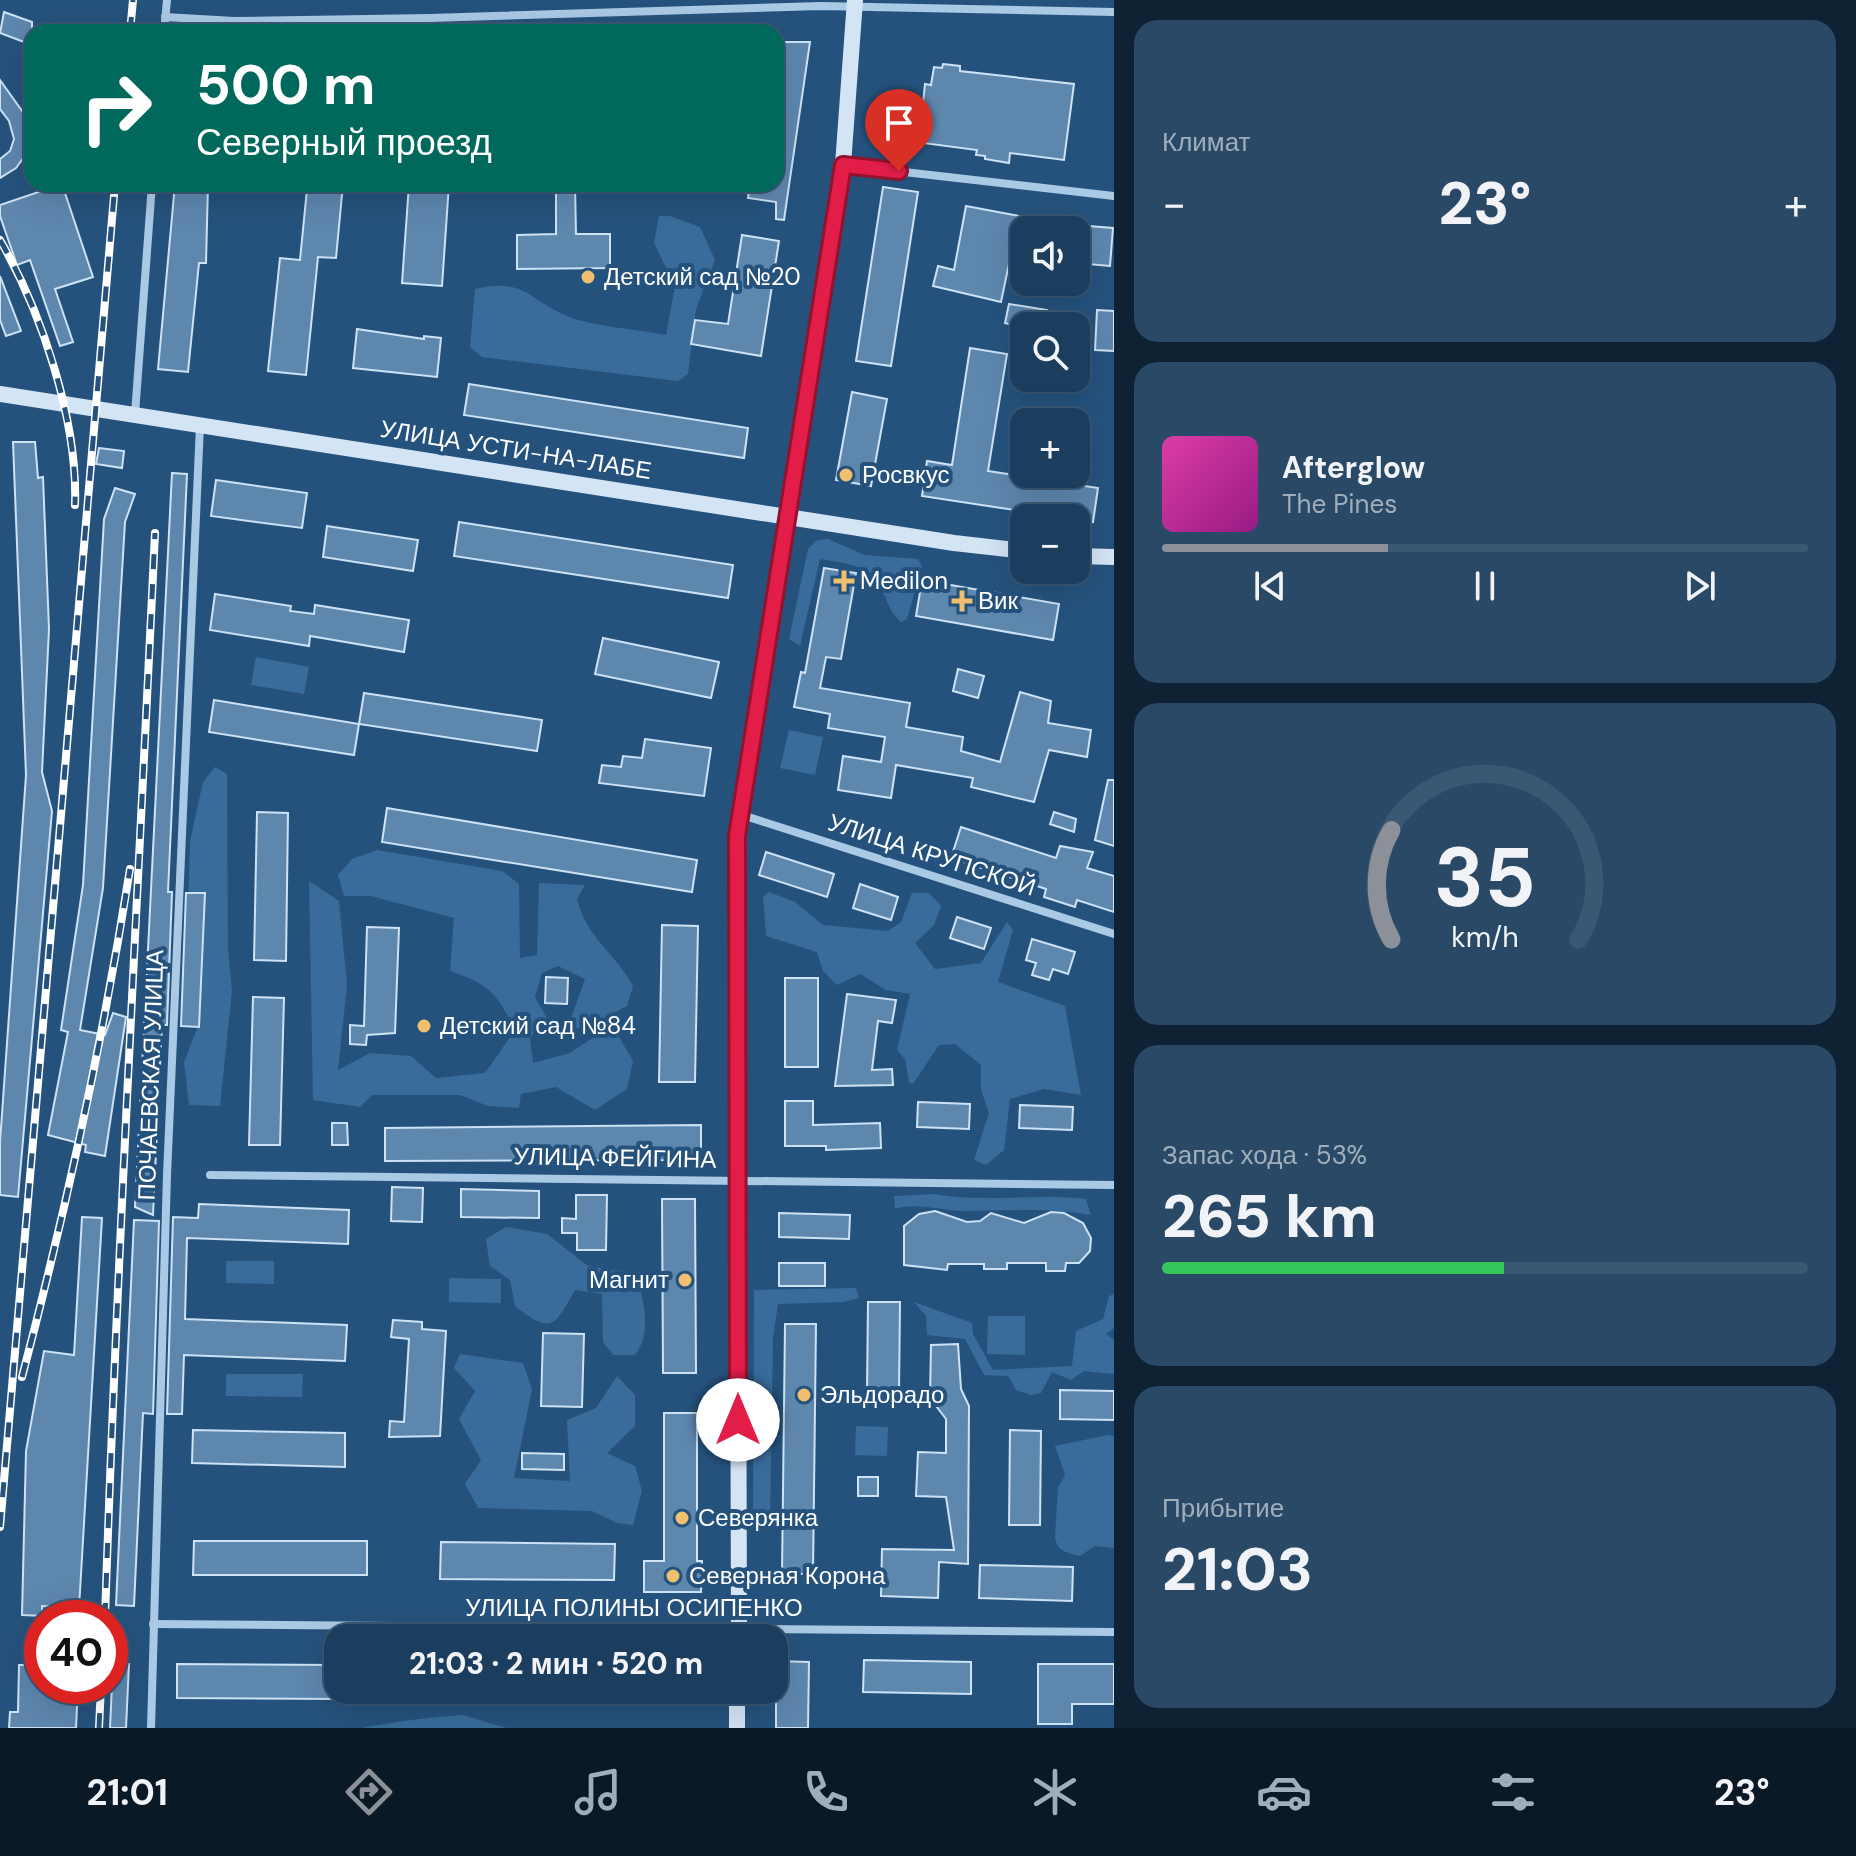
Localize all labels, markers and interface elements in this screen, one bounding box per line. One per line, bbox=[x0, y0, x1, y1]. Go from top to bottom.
text: 500 m bbox=[196, 48, 376, 121]
icon: right bbox=[64, 56, 168, 160]
pin bbox=[865, 89, 933, 171]
icon: arrive bbox=[877, 101, 921, 145]
text: Северный проезд bbox=[196, 119, 492, 166]
text: Климат bbox=[1162, 125, 1251, 159]
text: 23° bbox=[1439, 164, 1531, 243]
text: − bbox=[1162, 175, 1186, 233]
text: + bbox=[1784, 175, 1808, 233]
map controls bbox=[1010, 216, 1090, 584]
button: sound bbox=[1010, 216, 1090, 296]
place label: Детский сад №20 bbox=[604, 261, 801, 292]
marker: Детский сад №20 bbox=[579, 268, 597, 286]
button: search bbox=[1010, 312, 1090, 392]
button: + bbox=[1010, 408, 1090, 488]
street label: УЛИЦА УСТИ-НА-ЛАБЕ bbox=[378, 413, 654, 486]
text: Afterglow bbox=[1282, 448, 1425, 487]
place label: Росвкус bbox=[862, 459, 950, 490]
marker: Росвкус bbox=[837, 466, 855, 484]
text: The Pines bbox=[1282, 487, 1397, 521]
button: − bbox=[1010, 504, 1090, 584]
icon: previous bbox=[1248, 564, 1292, 608]
icon: pause bbox=[1463, 564, 1507, 608]
icon: next bbox=[1678, 564, 1722, 608]
place label: Medilon bbox=[860, 565, 948, 596]
marker: Medilon bbox=[835, 572, 853, 590]
place label: Вик bbox=[978, 585, 1018, 616]
marker: Вик bbox=[953, 592, 971, 610]
street label: УЛИЦА КРУПСКОЙ bbox=[824, 806, 1040, 903]
text: 35 bbox=[1434, 823, 1536, 932]
text: km/h bbox=[1451, 919, 1519, 956]
street label: ПОЧАЕВСКАЯ УЛИЦА bbox=[131, 949, 170, 1201]
place label: Детский сад №84 bbox=[440, 1010, 636, 1041]
marker: Детский сад №84 bbox=[415, 1017, 433, 1035]
text: Запас хода · 53% bbox=[1162, 1138, 1367, 1172]
street label: УЛИЦА ФЕЙГИНА bbox=[513, 1140, 717, 1175]
text: 265 km bbox=[1162, 1177, 1377, 1256]
place label: Магнит bbox=[589, 1264, 669, 1295]
marker: Магнит bbox=[676, 1271, 694, 1289]
position arrow bbox=[696, 1378, 780, 1462]
place label: Эльдорадо bbox=[820, 1379, 944, 1410]
marker: Эльдорадо bbox=[795, 1386, 813, 1404]
text: Прибытие bbox=[1162, 1491, 1284, 1525]
place label: Северянка bbox=[698, 1502, 819, 1533]
marker: Северянка bbox=[673, 1509, 691, 1527]
text: 21:03 bbox=[1162, 1530, 1313, 1609]
place label: Северная Корона bbox=[689, 1560, 886, 1591]
marker: Северная Корона bbox=[664, 1567, 682, 1585]
street label: УЛИЦА ПОЛИНЫ ОСИПЕНКО bbox=[465, 1592, 803, 1623]
speed limit sign: 40 bbox=[24, 1600, 128, 1704]
text: 21:03 · 2 мин · 520 m bbox=[409, 1644, 703, 1683]
icon: directions bbox=[341, 1764, 397, 1820]
icon: music bbox=[570, 1764, 626, 1820]
icon: phone bbox=[798, 1764, 854, 1820]
icon: climate bbox=[1027, 1764, 1083, 1820]
icon: car bbox=[1256, 1764, 1312, 1820]
icon: filters bbox=[1485, 1764, 1541, 1820]
text: 21:01 bbox=[86, 1769, 168, 1816]
text: 23° bbox=[1714, 1769, 1769, 1816]

